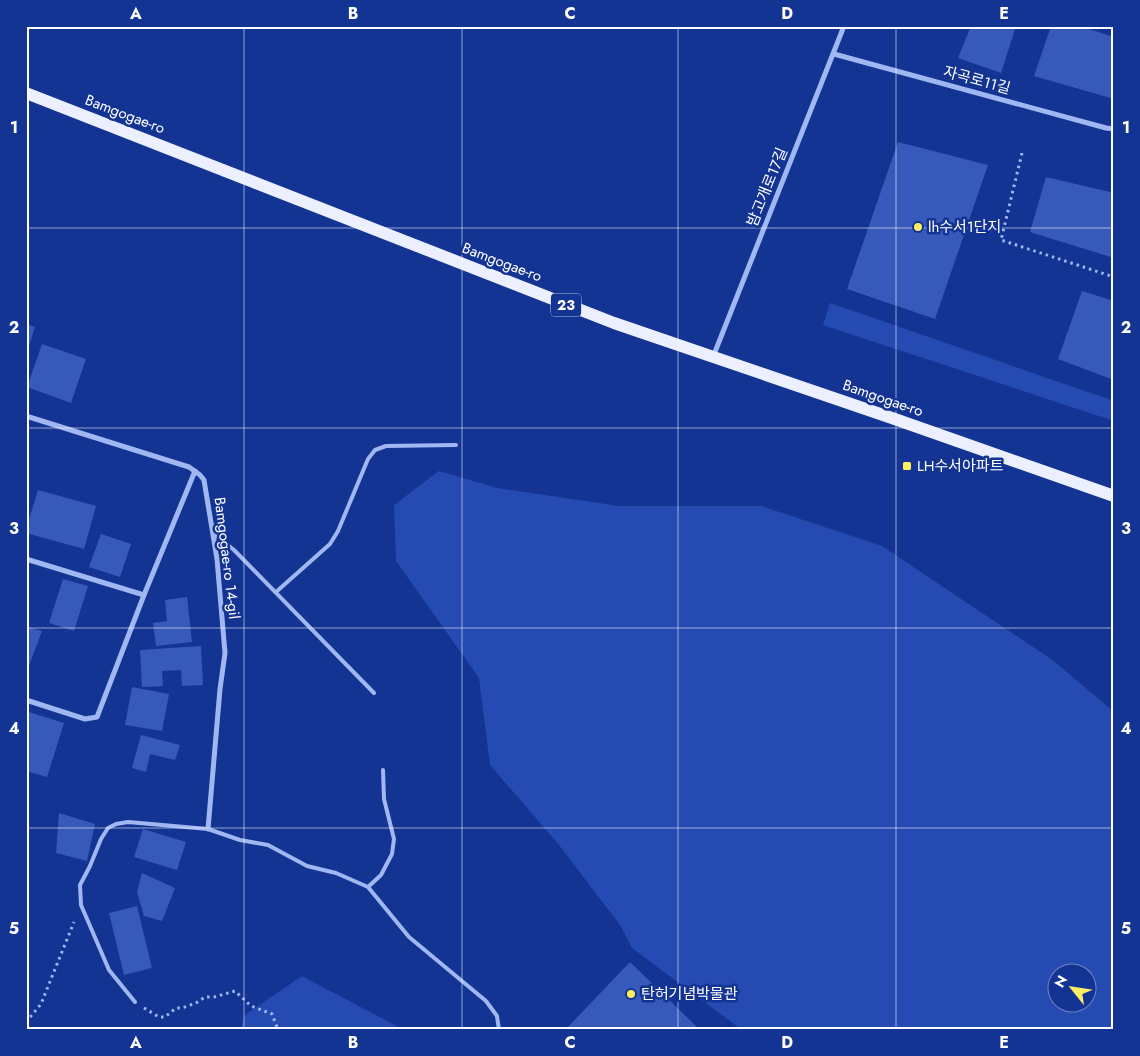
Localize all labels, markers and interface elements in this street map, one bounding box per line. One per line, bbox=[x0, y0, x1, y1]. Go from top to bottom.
text: A bbox=[129, 2, 142, 25]
text: B bbox=[348, 2, 358, 25]
text: C bbox=[564, 2, 576, 25]
text: D bbox=[781, 2, 793, 25]
text: E bbox=[999, 2, 1009, 25]
street label: 자곡로11길 bbox=[941, 60, 1013, 100]
street label: Bamgogae-ro bbox=[82, 89, 168, 139]
text: 1 bbox=[10, 116, 18, 139]
text: 1 bbox=[1122, 116, 1130, 139]
street label: 밤고개로17길 bbox=[741, 144, 793, 230]
place label: lh수서1단지 bbox=[928, 216, 1001, 238]
marker: lh수서1단지 bbox=[912, 221, 924, 233]
street label: Bamgogae-ro bbox=[459, 237, 545, 287]
road number: 23 bbox=[551, 294, 581, 316]
text: 2 bbox=[9, 316, 19, 339]
text: 2 bbox=[1121, 316, 1131, 339]
street label: Bamgogae-ro bbox=[840, 374, 926, 422]
place label: LH수서아파트 bbox=[917, 455, 1004, 477]
marker: LH수서아파트 bbox=[901, 460, 913, 472]
street label: Bamgogae-ro 14-gil bbox=[209, 496, 245, 620]
text: 3 bbox=[9, 517, 19, 540]
text: 3 bbox=[1121, 517, 1131, 540]
text: 4 bbox=[8, 717, 20, 740]
text: 4 bbox=[1120, 717, 1132, 740]
text: 5 bbox=[9, 917, 19, 940]
text: 5 bbox=[1121, 917, 1131, 940]
north arrow bbox=[1048, 964, 1098, 1014]
text: N bbox=[1049, 972, 1072, 991]
place label: 탄허기념박물관 bbox=[641, 983, 738, 1005]
marker: 탄허기념박물관 bbox=[625, 988, 637, 1000]
text: A bbox=[129, 1031, 142, 1054]
text: B bbox=[348, 1031, 358, 1054]
text: C bbox=[564, 1031, 576, 1054]
text: D bbox=[781, 1031, 793, 1054]
text: E bbox=[999, 1031, 1009, 1054]

